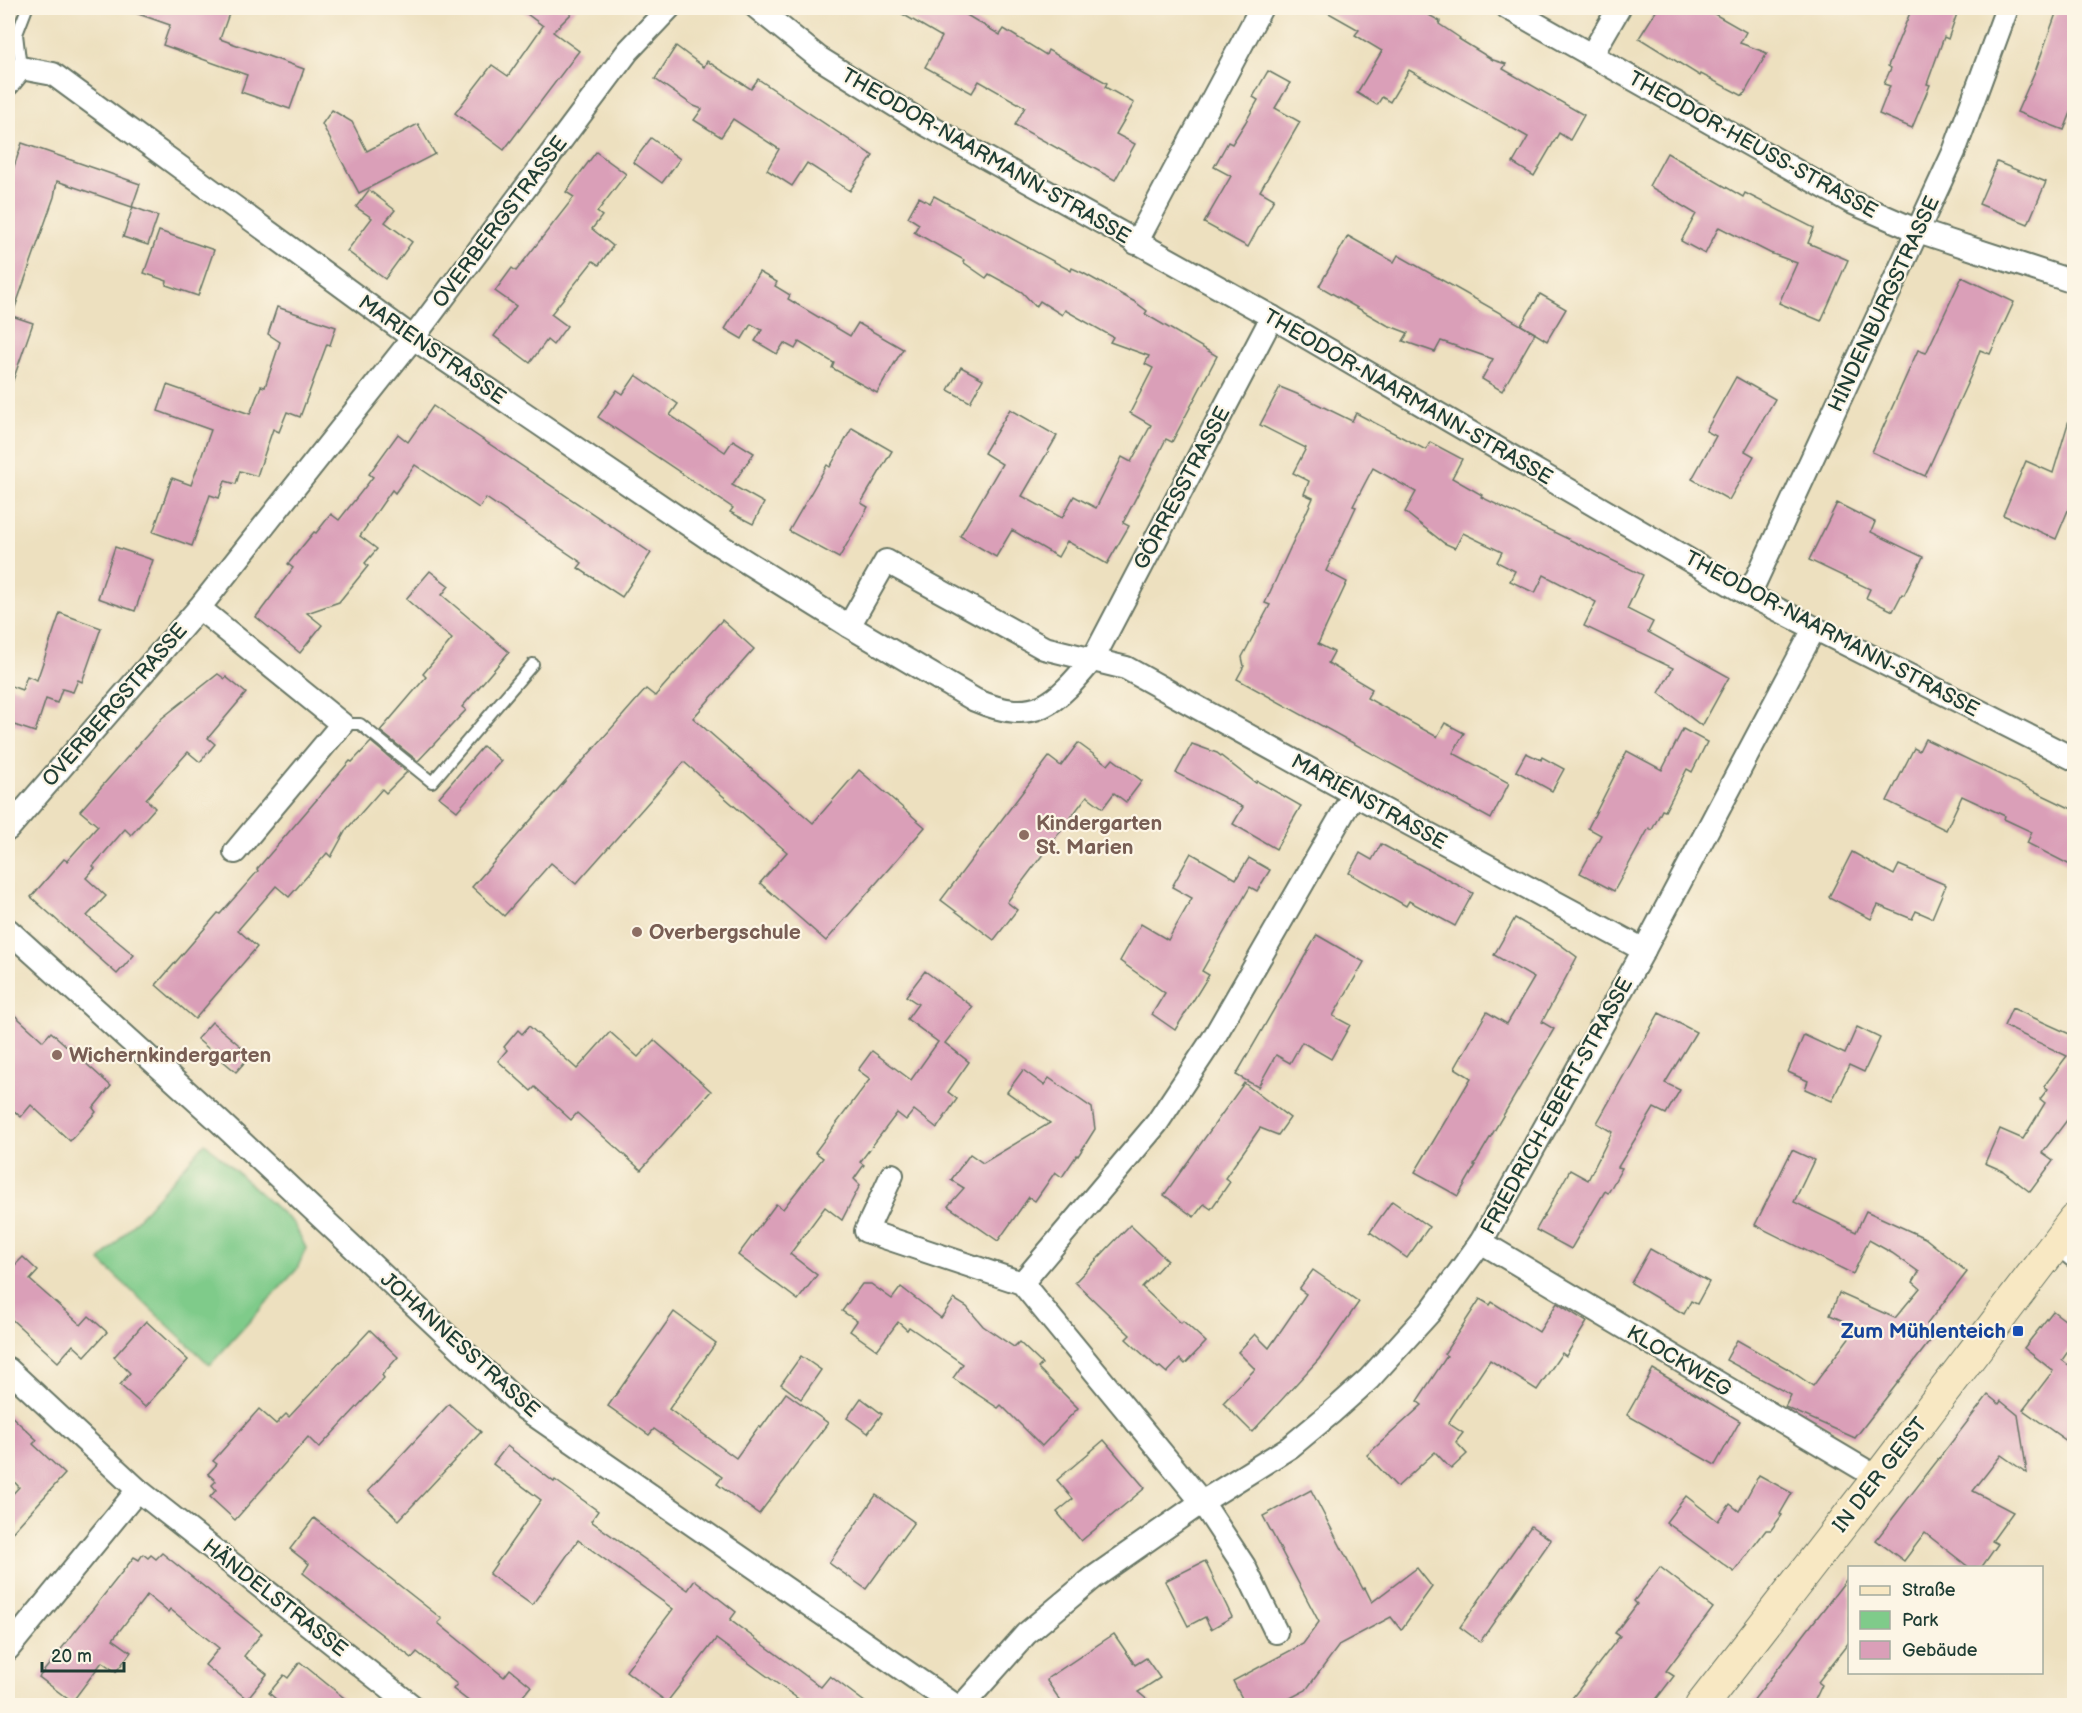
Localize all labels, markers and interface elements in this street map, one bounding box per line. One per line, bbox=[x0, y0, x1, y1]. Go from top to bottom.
street label: THEODOR-NAARMANN-STRASSE bbox=[837, 63, 1135, 249]
street label: THEODOR-HEUSS-STRASSE bbox=[1624, 66, 1882, 224]
street label: OVERBERGSTRASSE bbox=[427, 131, 573, 313]
street label: HINDENBURGSTRASSE bbox=[1823, 192, 1945, 416]
street label: MARIENSTRASSE bbox=[354, 290, 510, 410]
street label: THEODOR-NAARMANN-STRASSE bbox=[1259, 304, 1557, 490]
street label: GÖRRESSTRASSE bbox=[1128, 402, 1236, 574]
street label: THEODOR-NAARMANN-STRASSE bbox=[1681, 546, 1983, 722]
street label: OVERBERGSTRASSE bbox=[37, 618, 193, 792]
street label: MARIENSTRASSE bbox=[1287, 749, 1451, 855]
place label: Kindergarten St. Marien bbox=[1036, 811, 1162, 860]
marker: Kindergarten St. Marien bbox=[1017, 828, 1031, 842]
place label: Overbergschule bbox=[649, 920, 801, 945]
marker: Overbergschule bbox=[630, 925, 644, 939]
street label: FRIEDRICH-EBERT-STRASSE bbox=[1476, 973, 1638, 1239]
place label: Wichernkindergarten bbox=[69, 1043, 271, 1068]
marker: Wichernkindergarten bbox=[50, 1048, 64, 1062]
street label: JOHANNESSTRASSE bbox=[375, 1267, 545, 1423]
place label: Zum Mühlenteich bbox=[1841, 1319, 2006, 1344]
street label: KLOCKWEG bbox=[1622, 1320, 1736, 1402]
marker: Zum Mühlenteich bbox=[2011, 1324, 2025, 1338]
street label: IN DER GEIST bbox=[1827, 1412, 1933, 1537]
street label: HÄNDELSTRASSE bbox=[198, 1534, 352, 1662]
legend bbox=[1848, 1566, 2043, 1674]
text: Straße bbox=[1902, 1580, 1956, 1601]
text: Park bbox=[1902, 1610, 1938, 1631]
scale bar bbox=[42, 1635, 124, 1673]
text: Gebäude bbox=[1902, 1640, 1978, 1661]
text: 20 m bbox=[51, 1646, 92, 1667]

